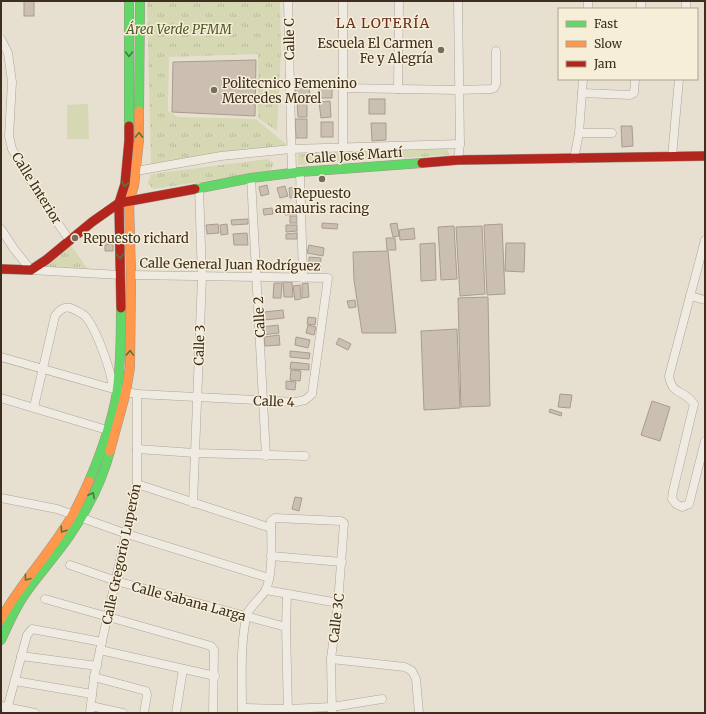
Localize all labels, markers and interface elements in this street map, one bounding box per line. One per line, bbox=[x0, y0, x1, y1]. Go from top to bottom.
legend bbox=[558, 8, 698, 80]
district label: LA LOTERÍA bbox=[336, 14, 430, 32]
text: Fast bbox=[594, 16, 618, 31]
street label: Calle C bbox=[281, 18, 298, 60]
park label: Área Verde PFMM bbox=[125, 20, 232, 38]
place label: Escuela El Carmen Fe y Alegría bbox=[317, 35, 433, 67]
text: Slow bbox=[594, 36, 623, 51]
marker: Escuela El Carmen Fe y Alegría bbox=[436, 45, 446, 55]
one-way arrow bbox=[125, 51, 133, 57]
text: Jam bbox=[593, 56, 617, 71]
place label: Politecnico Femenino Mercedes Morel bbox=[222, 75, 357, 107]
marker: Politecnico Femenino Mercedes Morel bbox=[209, 85, 219, 95]
one-way arrow bbox=[135, 132, 143, 138]
street label: Calle José Martí bbox=[305, 144, 404, 167]
street label: Calle Interior bbox=[8, 149, 65, 227]
marker: Repuesto amauris racing bbox=[317, 174, 327, 184]
one-way arrow bbox=[121, 180, 129, 187]
place label: Repuesto amauris racing bbox=[275, 185, 369, 217]
place label: Repuesto richard bbox=[83, 230, 189, 247]
marker: Repuesto richard bbox=[70, 233, 80, 243]
one-way arrow bbox=[116, 253, 124, 259]
street label: Calle General Juan Rodríguez bbox=[139, 254, 321, 275]
street label: Calle 2 bbox=[250, 296, 269, 338]
street label: Calle 3 bbox=[190, 324, 209, 366]
one-way arrow bbox=[126, 350, 134, 356]
street label: Calle 4 bbox=[253, 392, 295, 411]
street label: Calle Gregorio Luperón bbox=[98, 482, 145, 626]
one-way arrow bbox=[87, 492, 95, 500]
one-way arrow bbox=[61, 525, 68, 532]
one-way arrow bbox=[24, 574, 31, 581]
street label: Calle Sabana Larga bbox=[130, 578, 248, 625]
street label: Calle 3C bbox=[325, 592, 348, 644]

